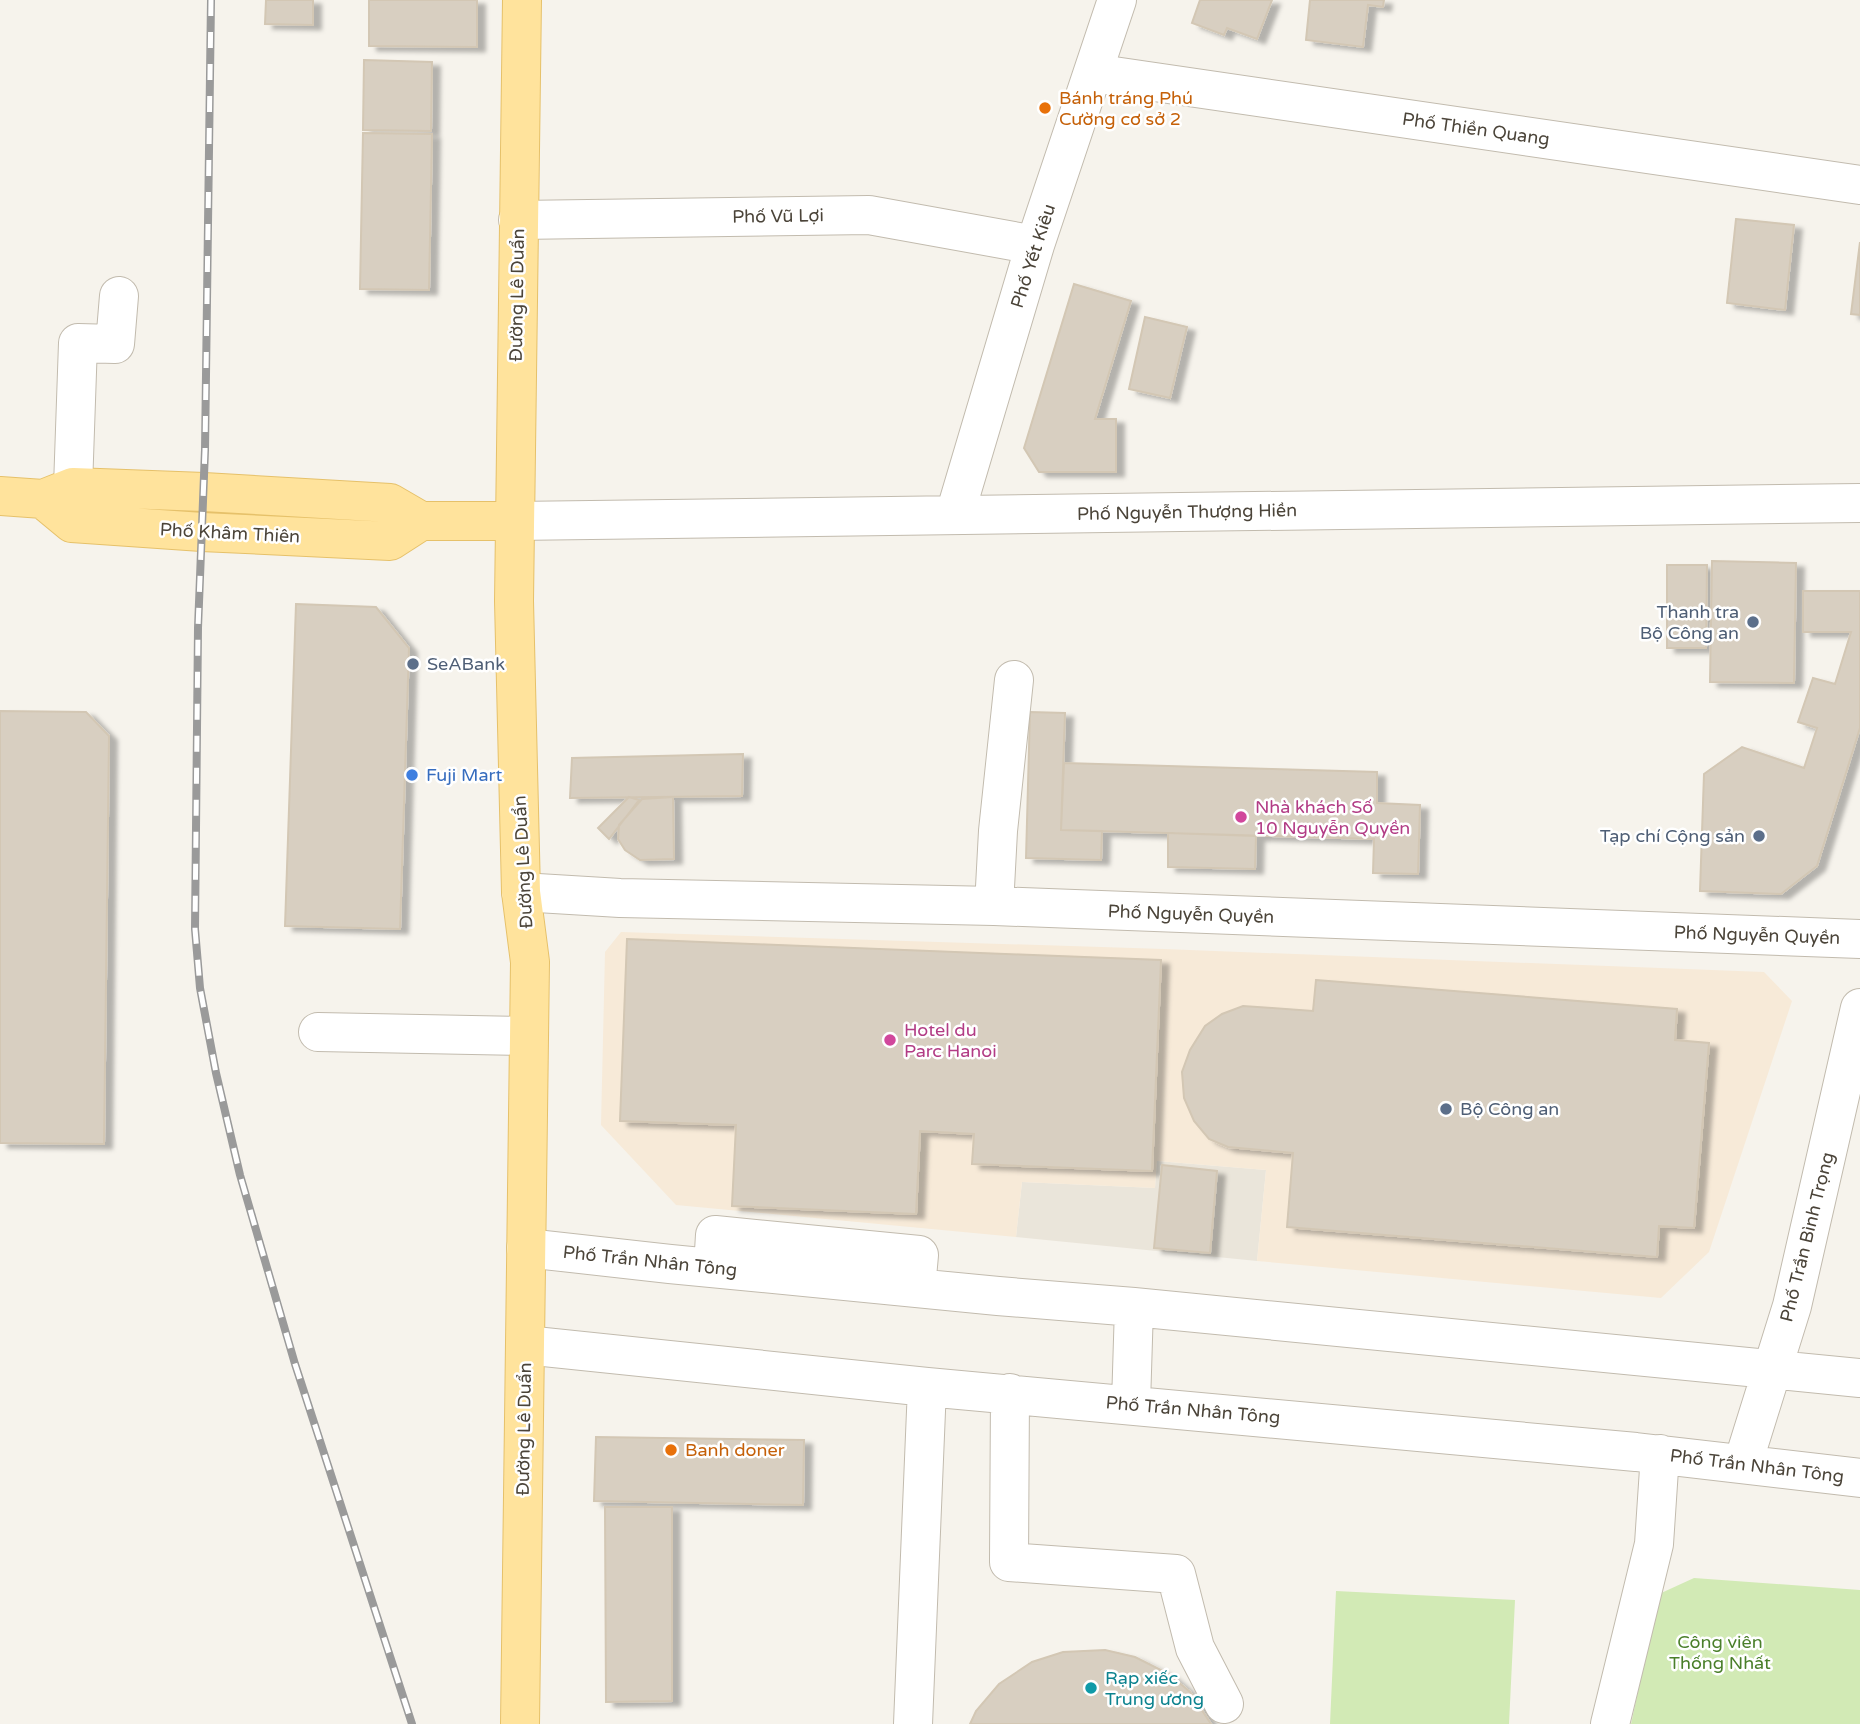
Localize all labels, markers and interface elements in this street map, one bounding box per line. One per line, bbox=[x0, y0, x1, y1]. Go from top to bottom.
place label: Bánh tráng Phú Cường cơ sở 2 bbox=[1059, 87, 1193, 130]
marker: Bánh tráng Phú Cường cơ sở 2 bbox=[1037, 100, 1053, 116]
street label: Phố Thiền Quang bbox=[1401, 108, 1551, 150]
street label: Phố Yết Kiêu bbox=[1006, 201, 1060, 311]
street label: Phố Vũ Lợi bbox=[732, 204, 824, 228]
street label: Đường Lê Duẩn bbox=[505, 228, 529, 362]
street label: Phố Nguyễn Thượng Hiền bbox=[1077, 499, 1297, 525]
street label: Phố Khâm Thiên bbox=[159, 518, 301, 548]
place label: Thanh tra Bộ Công an bbox=[1640, 601, 1739, 644]
marker: Thanh tra Bộ Công an bbox=[1745, 614, 1761, 630]
place label: SeABank bbox=[427, 653, 505, 675]
marker: SeABank bbox=[405, 656, 421, 672]
place label: Fuji Mart bbox=[426, 764, 502, 786]
marker: Fuji Mart bbox=[404, 767, 420, 783]
street label: Đường Lê Duẩn bbox=[509, 795, 537, 929]
place label: Nhà khách Số 10 Nguyễn Quyền bbox=[1255, 796, 1410, 839]
marker: Nhà khách Số 10 Nguyễn Quyền bbox=[1233, 809, 1249, 825]
place label: Tạp chí Cộng sản bbox=[1600, 825, 1745, 847]
marker: Tạp chí Cộng sản bbox=[1751, 828, 1767, 844]
street label: Phố Nguyễn Quyền bbox=[1107, 900, 1275, 928]
street label: Phố Nguyễn Quyền bbox=[1673, 921, 1841, 949]
place label: Hotel du Parc Hanoi bbox=[904, 1019, 997, 1062]
marker: Hotel du Parc Hanoi bbox=[882, 1032, 898, 1048]
place label: Bộ Công an bbox=[1460, 1098, 1559, 1120]
marker: Bộ Công an bbox=[1438, 1101, 1454, 1117]
street label: Phố Trần Bình Trọng bbox=[1775, 1150, 1839, 1324]
street label: Phố Trần Nhân Tông bbox=[562, 1241, 738, 1281]
street label: Đường Lê Duẩn bbox=[512, 1362, 536, 1496]
street label: Phố Trần Nhân Tông bbox=[1105, 1391, 1281, 1429]
place label: Banh doner bbox=[685, 1439, 785, 1461]
marker: Banh doner bbox=[663, 1442, 679, 1458]
street label: Phố Trần Nhân Tông bbox=[1669, 1444, 1845, 1488]
park label: Công viên Thống Nhất bbox=[1669, 1631, 1771, 1674]
place label: Rạp xiếc Trung ương bbox=[1105, 1667, 1204, 1710]
marker: Rạp xiếc Trung ương bbox=[1083, 1680, 1099, 1696]

